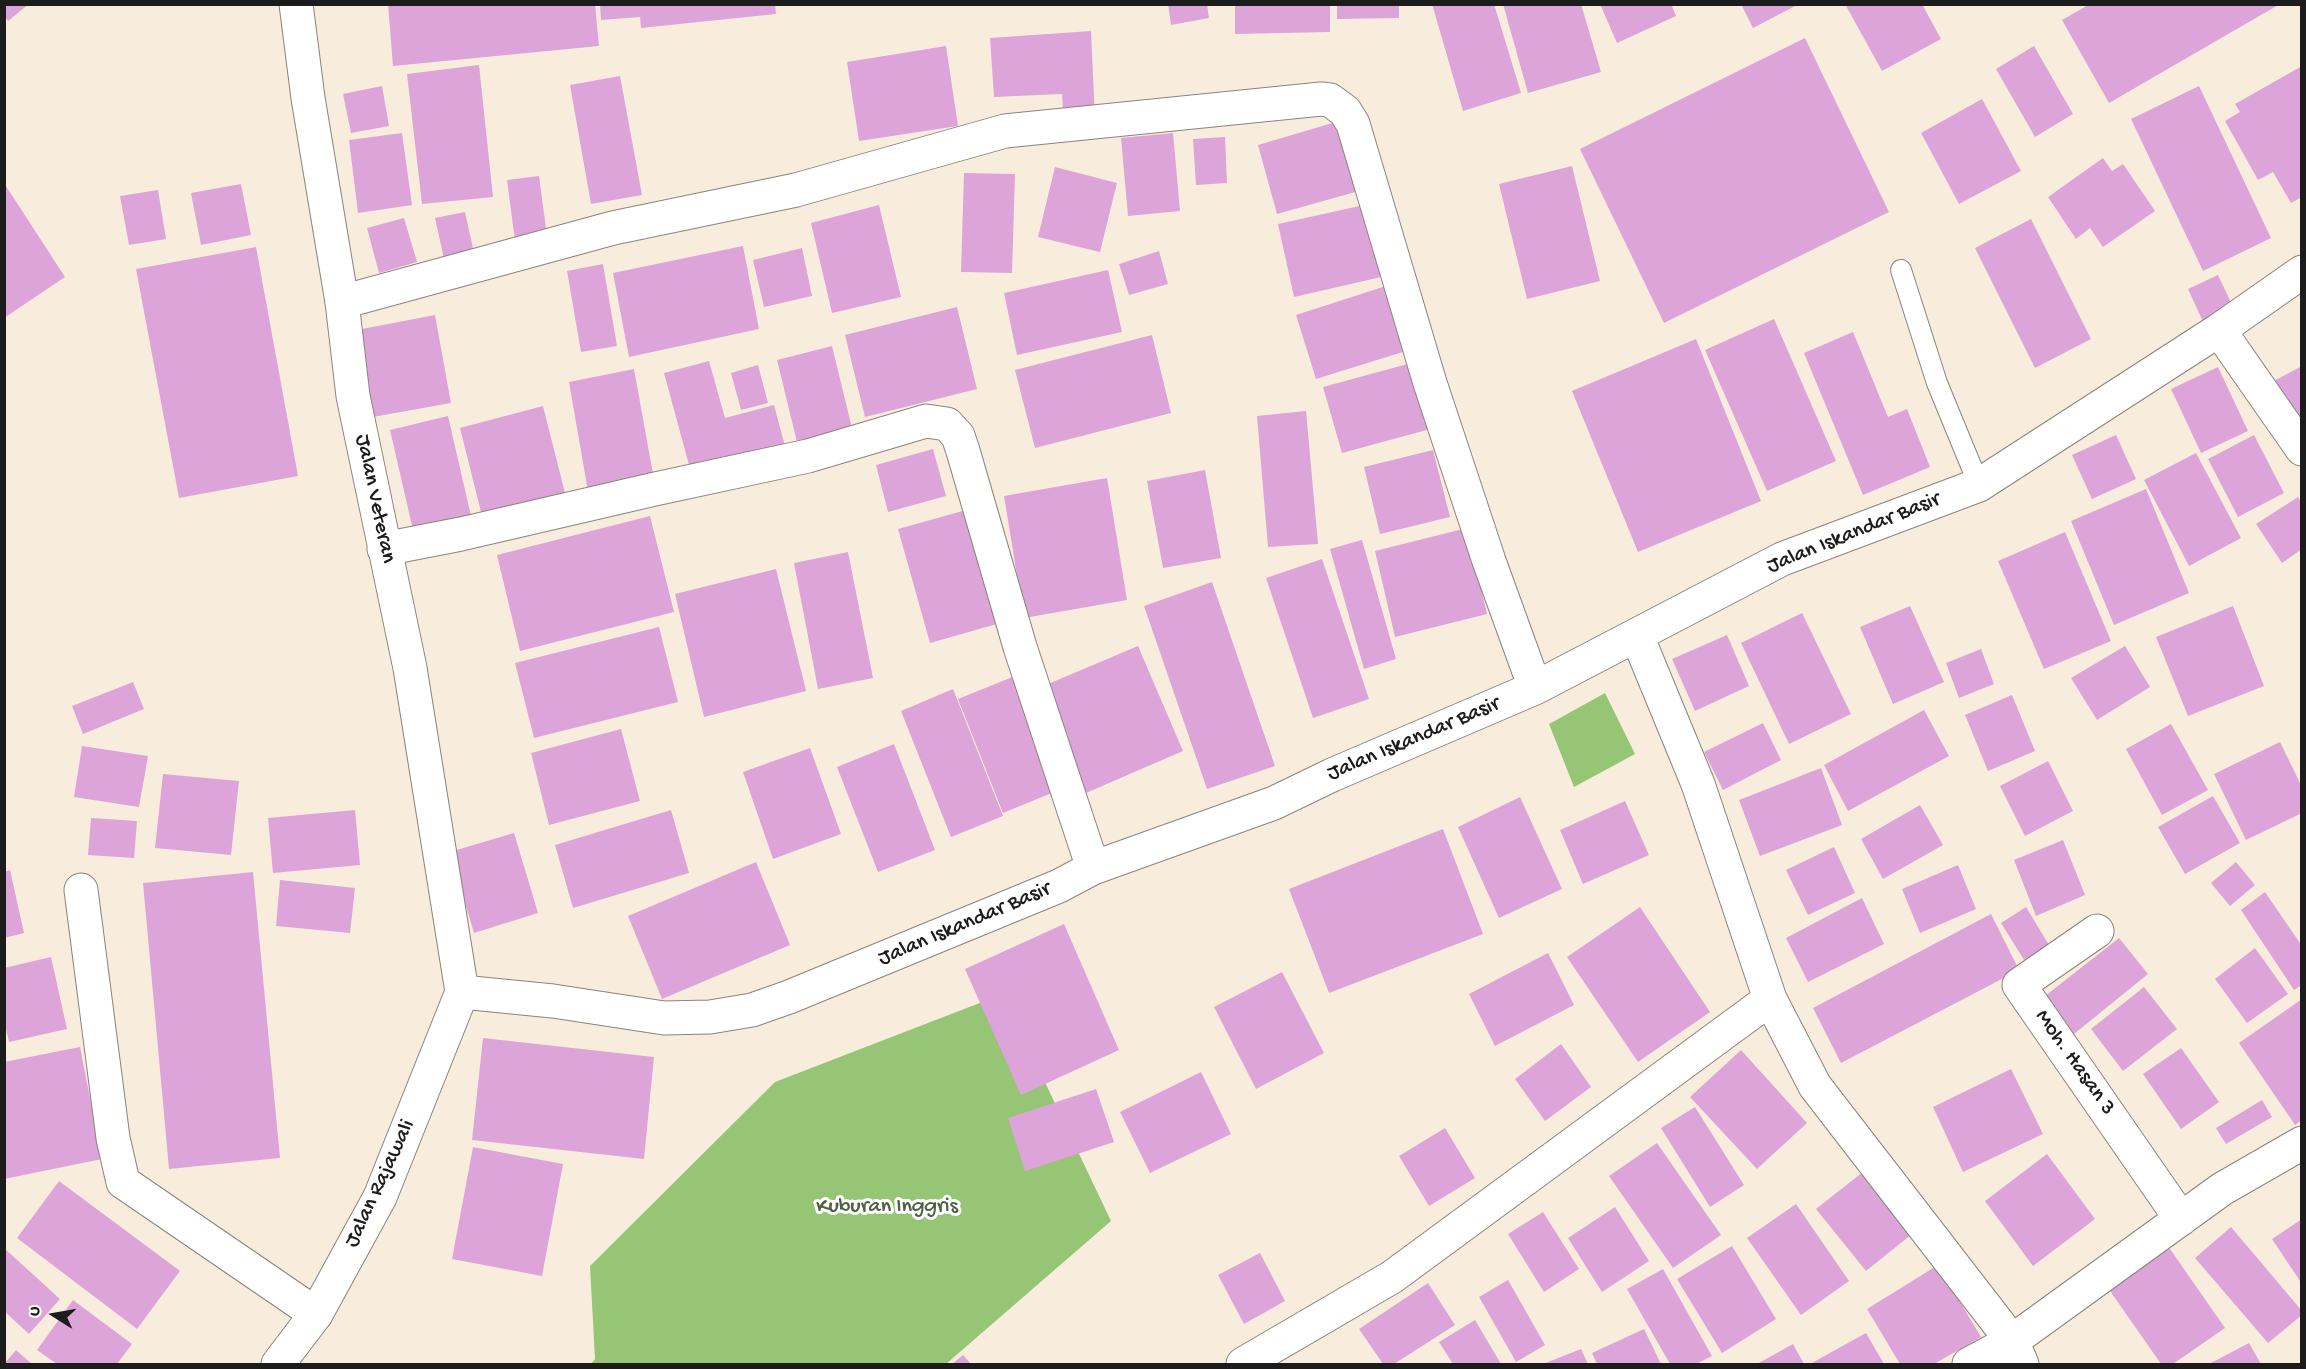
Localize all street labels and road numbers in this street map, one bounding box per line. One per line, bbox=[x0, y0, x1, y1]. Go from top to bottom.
street label: Jalan Veteran bbox=[347, 432, 401, 566]
street label: Jalan Iskandar Basir bbox=[1763, 487, 1945, 581]
street label: Jalan Iskandar Basir bbox=[1324, 692, 1504, 788]
street label: Jalan Iskandar Basir bbox=[875, 877, 1055, 973]
street label: Moh. Hasan 3 bbox=[2028, 1005, 2120, 1121]
street label: Jalan Rajawali bbox=[340, 1116, 422, 1252]

